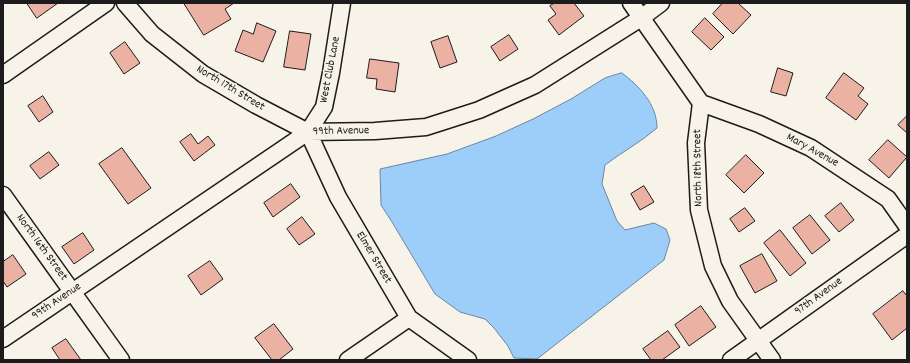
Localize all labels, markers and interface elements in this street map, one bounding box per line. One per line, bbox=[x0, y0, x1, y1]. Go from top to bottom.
street label: West Club Lane bbox=[317, 35, 345, 105]
street label: North 17th Street bbox=[193, 63, 267, 115]
street label: 99th Avenue bbox=[313, 124, 369, 140]
street label: North 18th Street bbox=[691, 129, 707, 207]
street label: Mary Avenue bbox=[783, 131, 841, 171]
street label: North 16th Street bbox=[12, 212, 70, 284]
street label: Elmer Street bbox=[352, 229, 394, 287]
street label: 97th Avenue bbox=[792, 275, 846, 319]
street label: 99th Avenue bbox=[30, 280, 84, 324]

